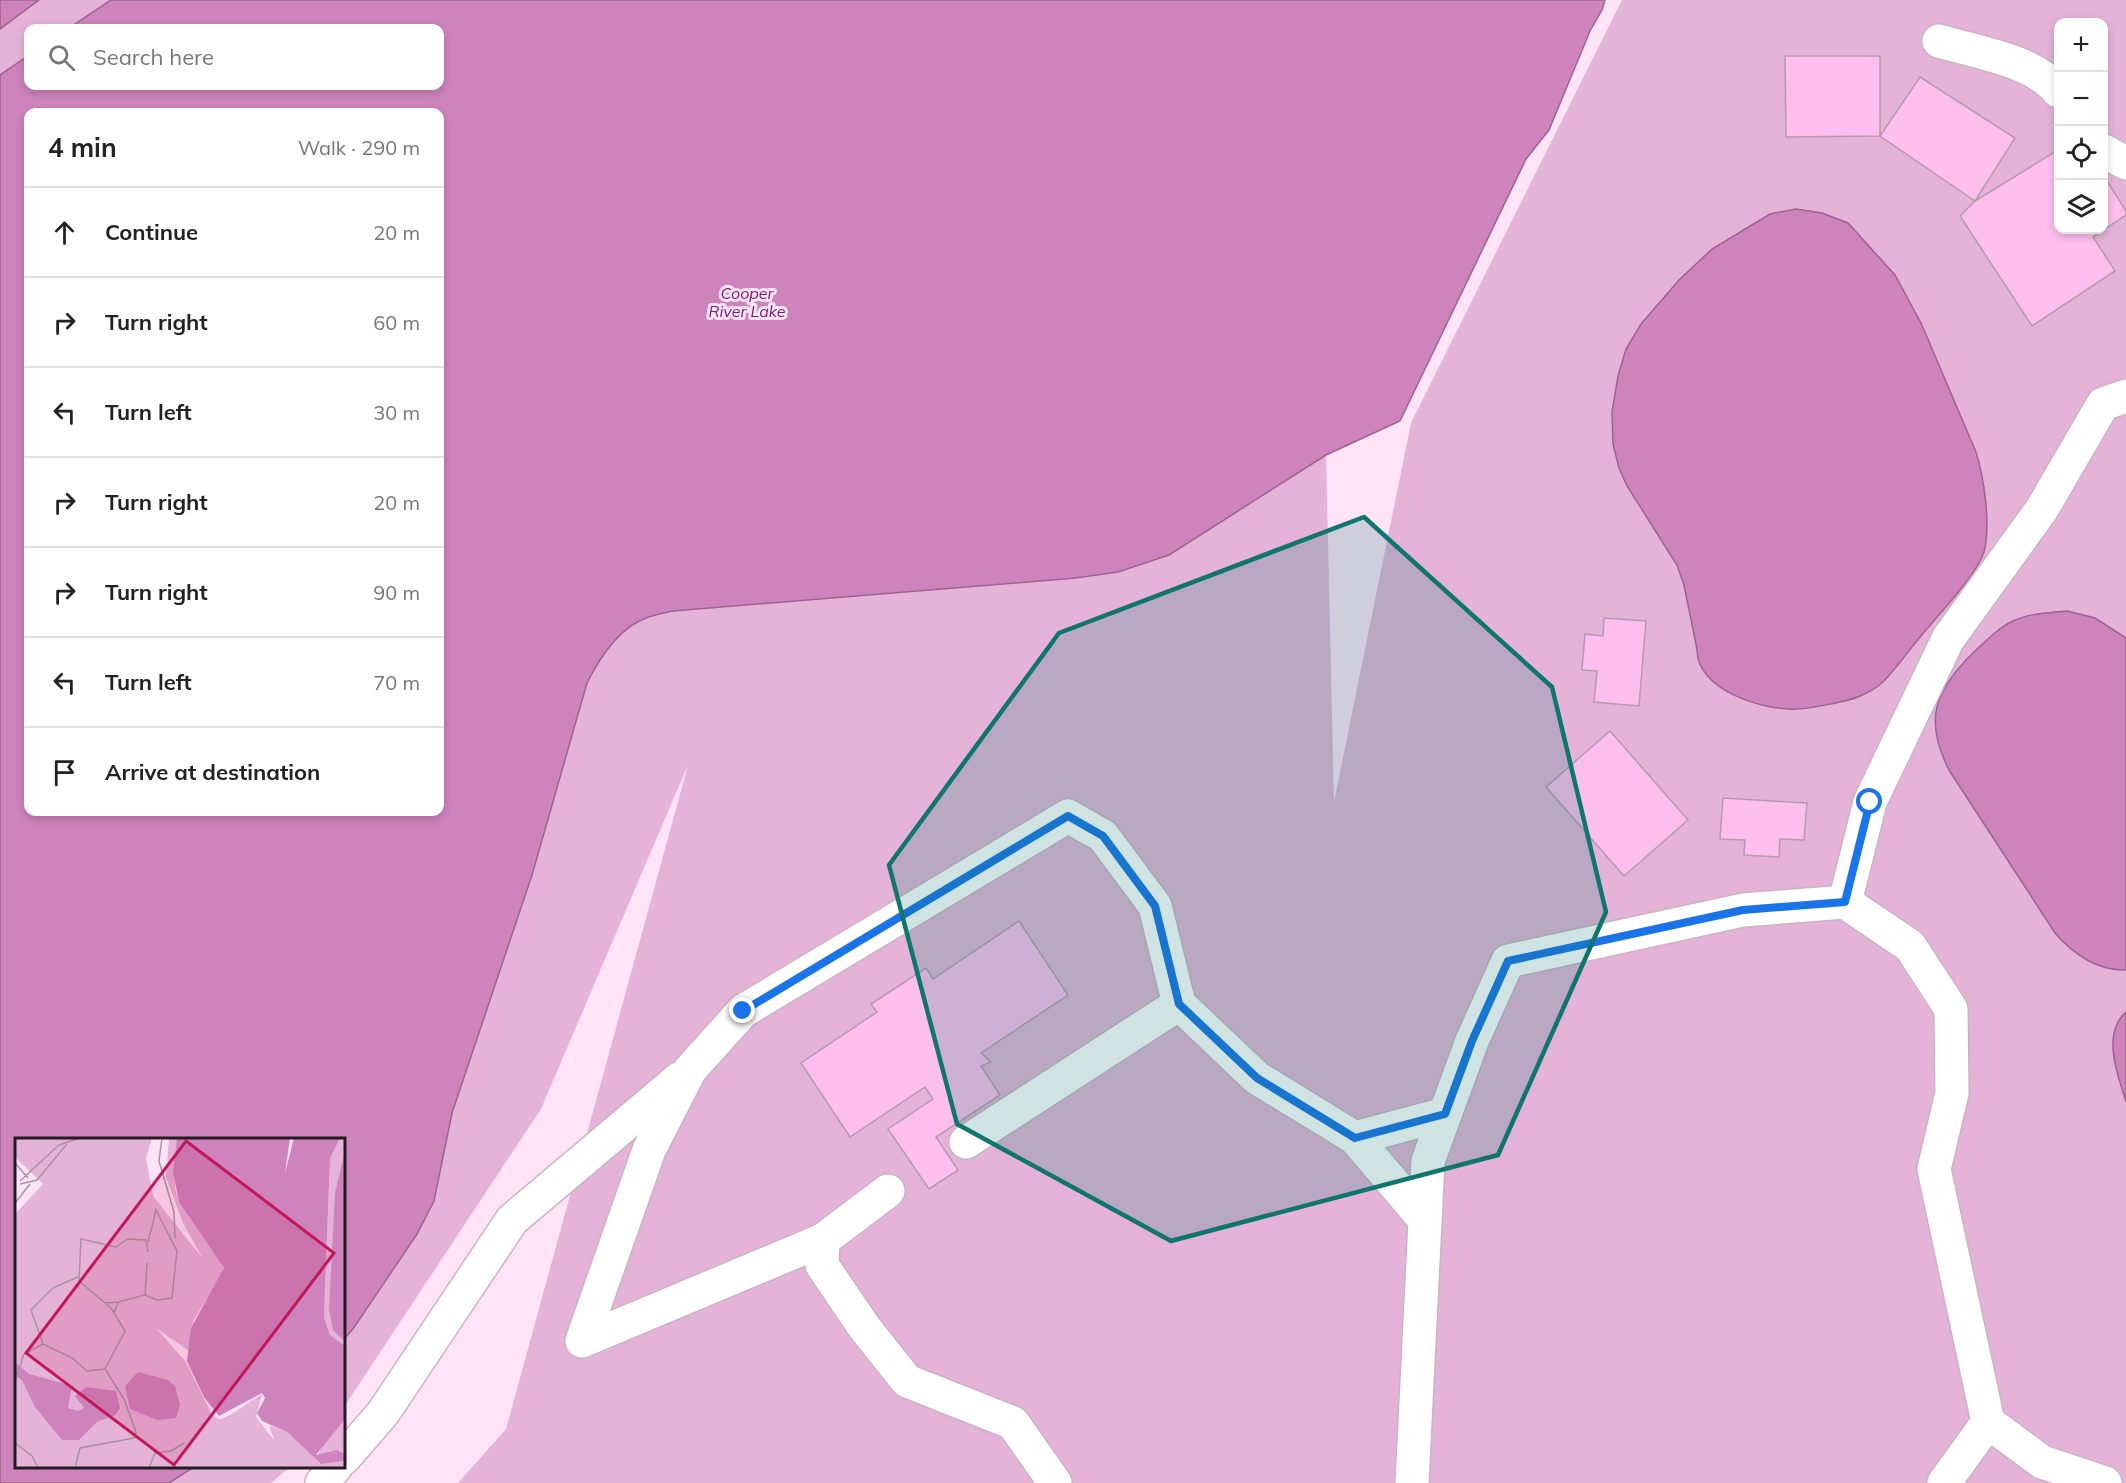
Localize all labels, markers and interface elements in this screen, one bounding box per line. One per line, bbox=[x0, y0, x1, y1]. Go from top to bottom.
map controls bbox=[2054, 18, 2108, 234]
button: + bbox=[2054, 18, 2108, 72]
search box bbox=[24, 24, 444, 90]
icon: search bbox=[45, 41, 78, 74]
text: Search here bbox=[93, 43, 214, 71]
button: − bbox=[2054, 72, 2108, 126]
button: locate bbox=[2054, 126, 2108, 180]
text: 4 min bbox=[48, 131, 117, 164]
text: Walk · 290 m bbox=[298, 135, 420, 160]
button: layers bbox=[2054, 180, 2108, 234]
icon: ahead bbox=[48, 216, 81, 249]
text: Continue bbox=[105, 218, 198, 246]
text: 20 m bbox=[373, 220, 420, 245]
water label: Cooper River Lake bbox=[708, 283, 786, 321]
icon: right bbox=[48, 306, 81, 339]
text: Turn right bbox=[105, 308, 208, 336]
text: 60 m bbox=[373, 310, 420, 335]
icon: left bbox=[48, 396, 81, 429]
text: Turn left bbox=[105, 398, 192, 426]
text: 30 m bbox=[373, 400, 420, 425]
icon: right bbox=[48, 486, 81, 519]
text: Turn right bbox=[105, 488, 208, 516]
text: 20 m bbox=[373, 490, 420, 515]
icon: right bbox=[48, 576, 81, 609]
text: Turn right bbox=[105, 578, 208, 606]
text: 90 m bbox=[373, 580, 420, 605]
icon: left bbox=[48, 666, 81, 699]
text: Turn left bbox=[105, 668, 192, 696]
text: 70 m bbox=[373, 670, 420, 695]
icon: arrive bbox=[48, 756, 81, 789]
text: Arrive at destination bbox=[105, 758, 320, 786]
route start bbox=[1856, 788, 1882, 814]
route end bbox=[729, 997, 755, 1023]
inset map bbox=[15, 1138, 345, 1468]

